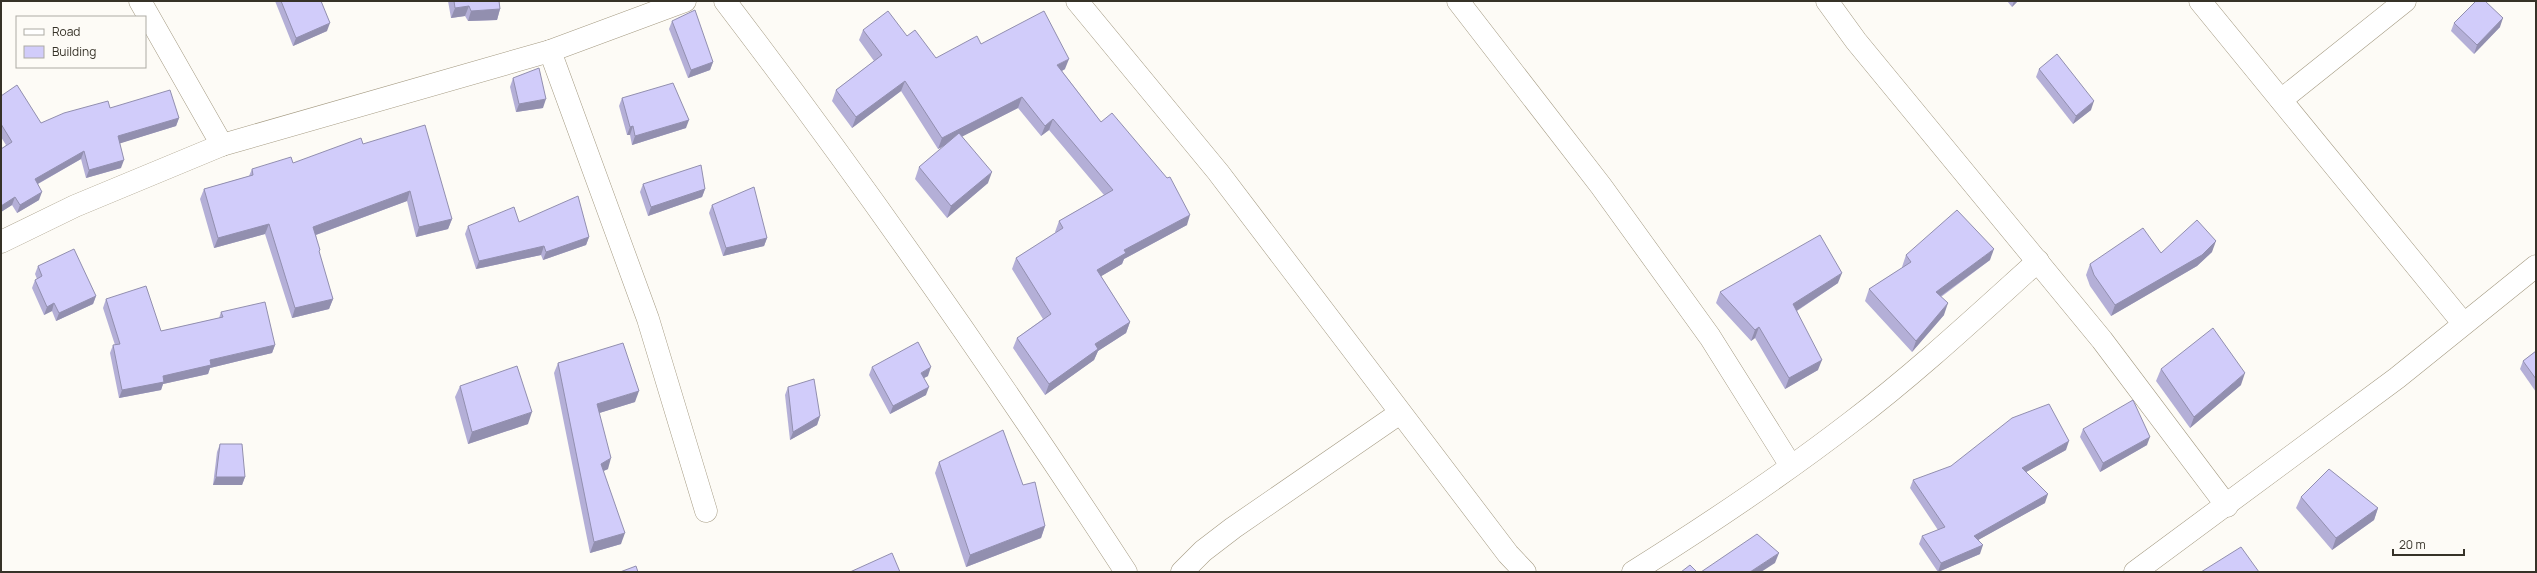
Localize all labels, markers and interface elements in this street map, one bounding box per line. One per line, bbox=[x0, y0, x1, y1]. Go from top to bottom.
legend bbox=[16, 16, 146, 68]
text: Road bbox=[52, 23, 80, 40]
text: Building bbox=[52, 43, 96, 60]
scale bar bbox=[2393, 531, 2464, 557]
text: 20 m bbox=[2399, 536, 2426, 553]

